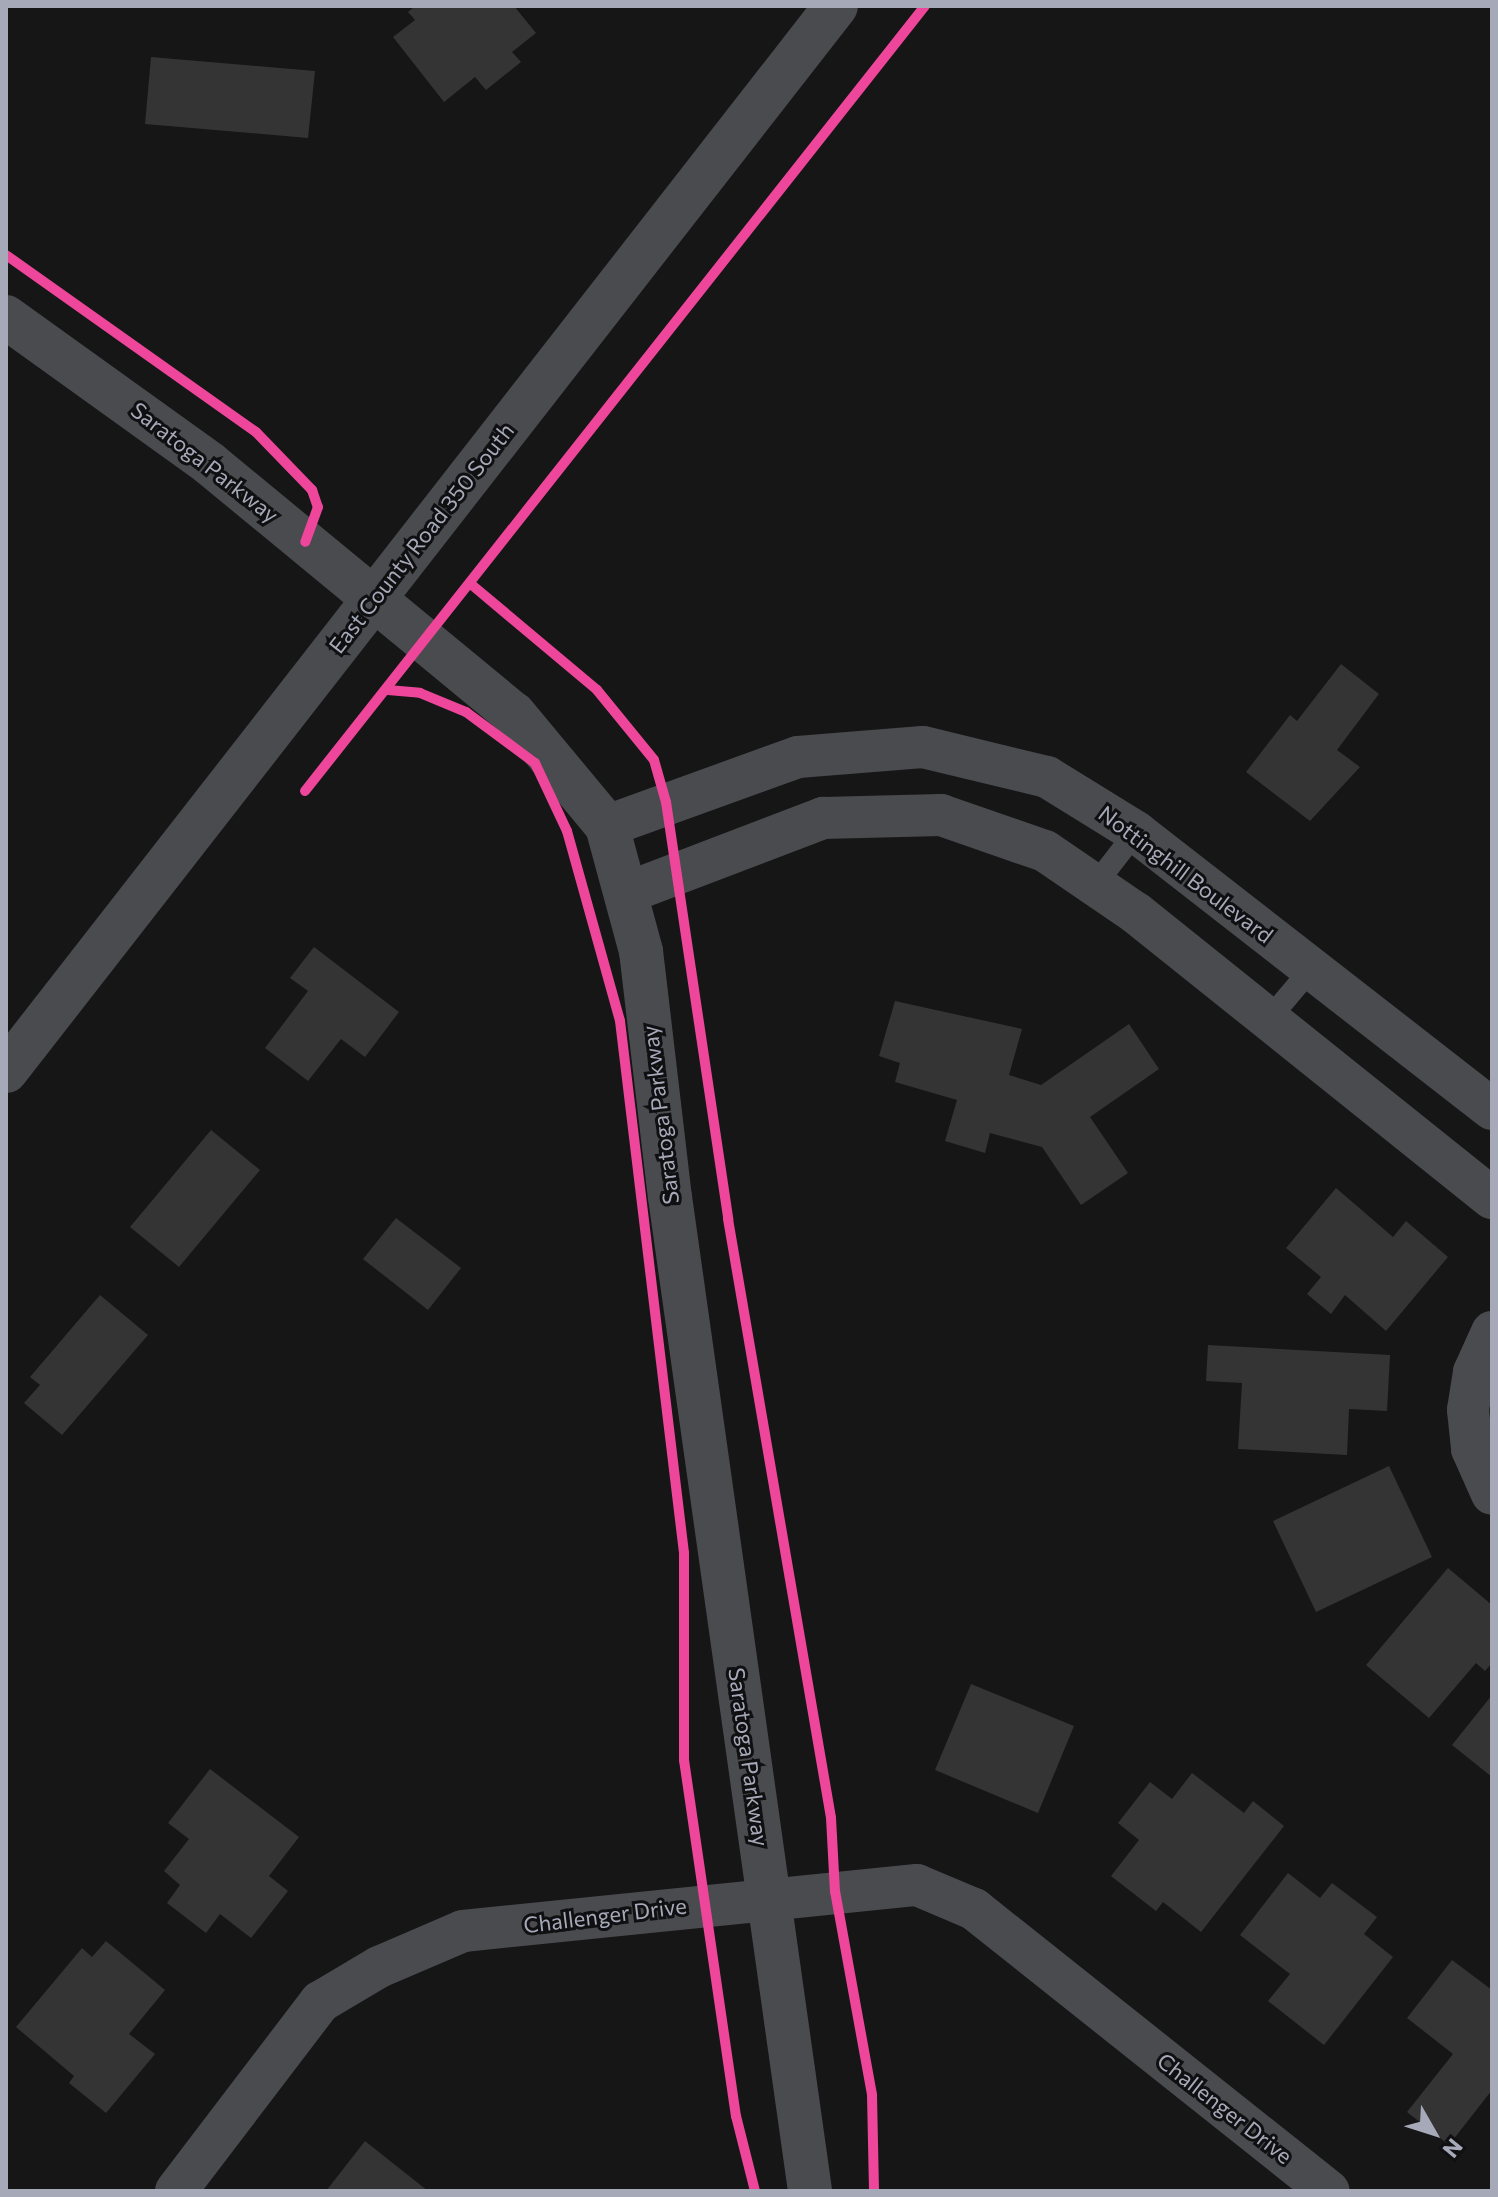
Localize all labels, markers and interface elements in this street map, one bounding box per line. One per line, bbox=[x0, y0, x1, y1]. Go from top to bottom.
street label: Saratoga Parkway bbox=[126, 396, 284, 528]
street label: East County Road 350 South bbox=[323, 418, 519, 658]
street label: Nottinghill Boulevard bbox=[1094, 800, 1278, 948]
street label: Saratoga Parkway bbox=[636, 1024, 684, 1206]
street label: Saratoga Parkway bbox=[723, 1666, 775, 1848]
street label: Challenger Drive bbox=[522, 1892, 688, 1938]
street label: Challenger Drive bbox=[1152, 2047, 1298, 2169]
north arrow bbox=[1394, 2093, 1474, 2173]
text: N bbox=[1437, 2134, 1469, 2163]

